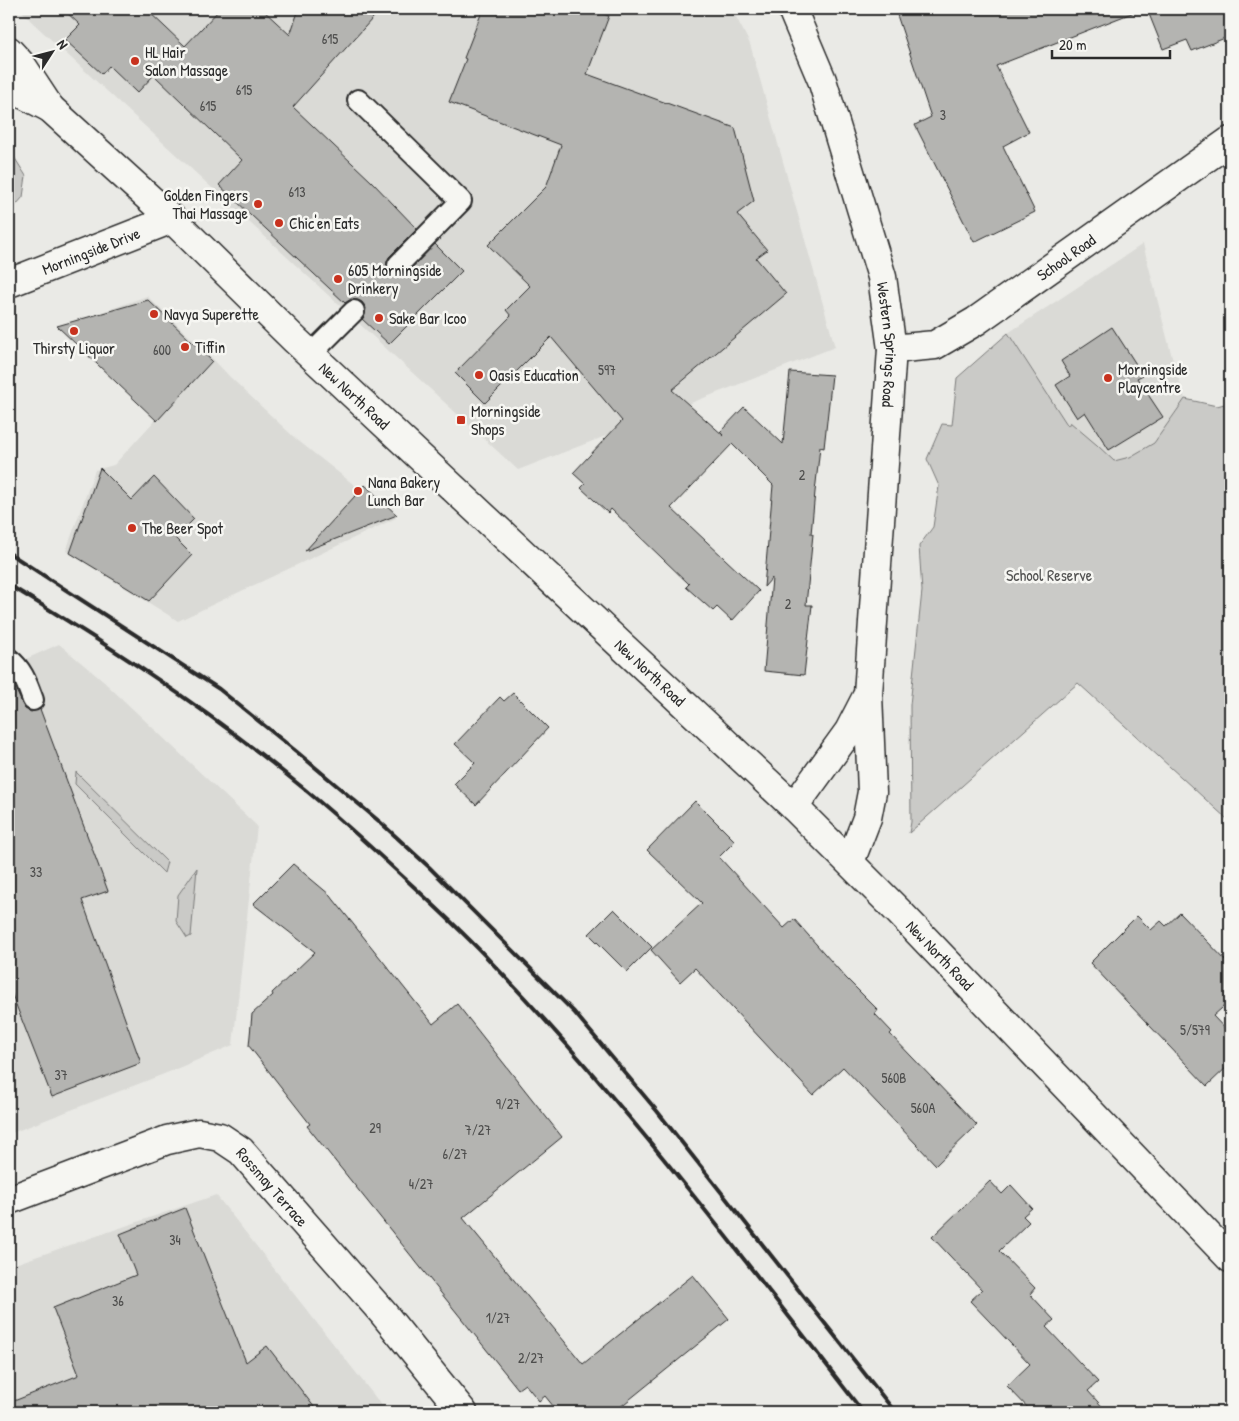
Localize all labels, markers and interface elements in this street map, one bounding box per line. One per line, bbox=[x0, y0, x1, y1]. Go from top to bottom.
north arrow bbox=[28, 28, 78, 78]
scale bar bbox=[1052, 28, 1169, 60]
house number: 615 bbox=[322, 29, 338, 48]
text: 20 m bbox=[1059, 34, 1086, 55]
text: N bbox=[53, 35, 73, 53]
place label: HL Hair Salon Massage bbox=[145, 41, 229, 81]
marker: HL Hair Salon Massage bbox=[129, 55, 141, 67]
house number: 615 bbox=[236, 80, 252, 99]
house number: 615 bbox=[200, 96, 216, 115]
house number: 3 bbox=[940, 105, 946, 124]
house number: 613 bbox=[289, 182, 305, 201]
place label: Golden Fingers Thai Massage bbox=[163, 184, 249, 224]
marker: Golden Fingers Thai Massage bbox=[252, 198, 264, 210]
place label: Chic'en Eats bbox=[289, 212, 359, 234]
marker: Chic'en Eats bbox=[273, 217, 285, 229]
street label: Morningside Drive bbox=[39, 221, 144, 280]
street label: School Road bbox=[1032, 229, 1100, 286]
place label: 605 Morningside Drinkery bbox=[348, 259, 442, 299]
marker: 605 Morningside Drinkery bbox=[332, 273, 344, 285]
street label: Western Springs Road bbox=[872, 281, 903, 408]
place label: Navya Superette bbox=[164, 303, 259, 325]
place label: Sake Bar Icoo bbox=[389, 307, 467, 329]
marker: Navya Superette bbox=[148, 308, 160, 320]
marker: Sake Bar Icoo bbox=[373, 312, 385, 324]
marker: Thirsty Liquor bbox=[68, 325, 80, 337]
place label: Tiffin bbox=[195, 336, 225, 358]
place label: Thirsty Liquor bbox=[33, 337, 115, 359]
house number: 600 bbox=[153, 340, 171, 359]
marker: Tiffin bbox=[179, 341, 191, 353]
street label: New North Road bbox=[314, 357, 395, 434]
place label: Morningside Playcentre bbox=[1118, 358, 1188, 398]
house number: 597 bbox=[598, 360, 616, 379]
place label: Oasis Education bbox=[489, 364, 579, 386]
marker: Oasis Education bbox=[473, 369, 485, 381]
marker: Morningside Playcentre bbox=[1102, 372, 1114, 384]
place label: Morningside Shops bbox=[471, 400, 541, 440]
marker: Morningside Shops bbox=[455, 414, 467, 426]
house number: 2 bbox=[799, 465, 806, 484]
place label: Nana Bakery Lunch Bar bbox=[368, 471, 441, 511]
marker: Nana Bakery Lunch Bar bbox=[352, 485, 364, 497]
place label: The Beer Spot bbox=[142, 517, 224, 539]
marker: The Beer Spot bbox=[126, 522, 138, 534]
park label: School Reserve bbox=[1006, 564, 1093, 586]
house number: 2 bbox=[785, 594, 792, 613]
street label: New North Road bbox=[610, 634, 690, 711]
house number: 33 bbox=[30, 862, 42, 881]
street label: New North Road bbox=[901, 915, 979, 995]
house number: 5/579 bbox=[1180, 1020, 1210, 1039]
house number: 37 bbox=[54, 1065, 68, 1084]
house number: 560B bbox=[882, 1068, 906, 1087]
house number: 9/27 bbox=[496, 1094, 520, 1113]
house number: 560A bbox=[911, 1098, 935, 1117]
house number: 29 bbox=[369, 1118, 381, 1137]
house number: 7/27 bbox=[465, 1120, 491, 1139]
street label: Rossmay Terrace bbox=[232, 1142, 314, 1232]
house number: 6/27 bbox=[443, 1144, 468, 1163]
house number: 4/27 bbox=[409, 1174, 433, 1193]
house number: 34 bbox=[169, 1230, 181, 1249]
house number: 36 bbox=[112, 1291, 124, 1310]
house number: 1/27 bbox=[486, 1308, 510, 1327]
house number: 2/27 bbox=[518, 1348, 544, 1367]

